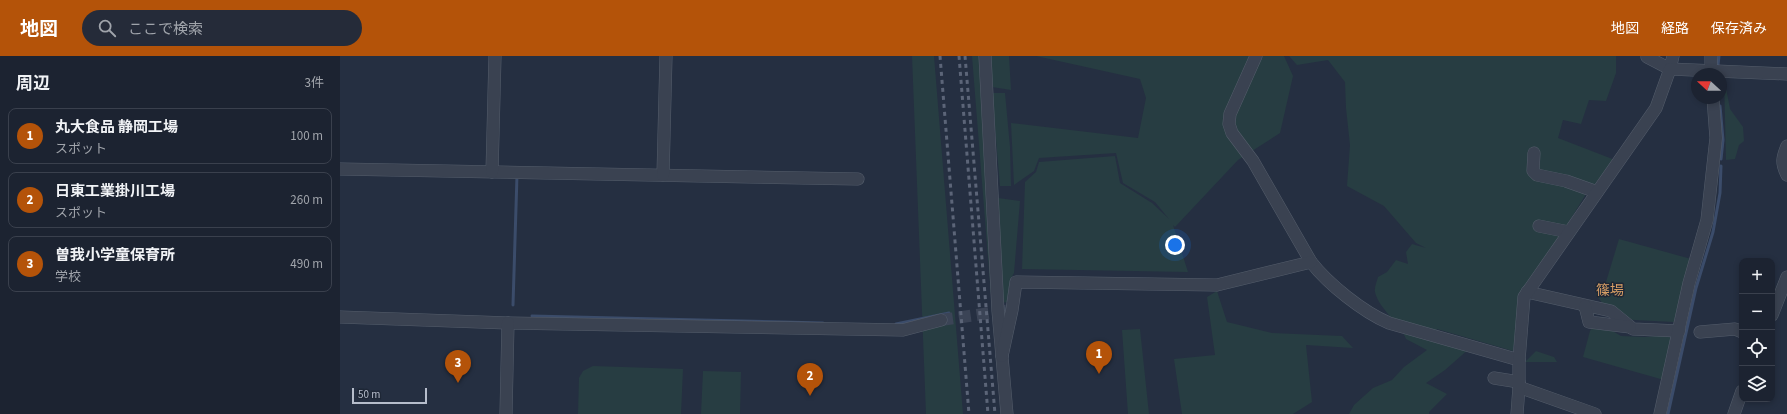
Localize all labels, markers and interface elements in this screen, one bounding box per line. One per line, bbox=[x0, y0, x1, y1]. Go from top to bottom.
search box bbox=[82, 10, 362, 46]
text: 地図 bbox=[20, 16, 58, 43]
icon: search bbox=[96, 17, 118, 39]
text: ここで検索 bbox=[128, 19, 203, 40]
text: 地図 bbox=[1611, 19, 1639, 39]
text: 経路 bbox=[1661, 19, 1689, 39]
text: 保存済み bbox=[1711, 19, 1767, 39]
north arrow bbox=[1691, 68, 1727, 104]
text: 周辺 bbox=[16, 72, 50, 96]
text: 3件 bbox=[305, 74, 324, 92]
text: 丸大食品 静岡工場 bbox=[55, 117, 178, 138]
text: 1 bbox=[27, 127, 33, 145]
text: 100 m bbox=[290, 127, 323, 145]
text: スポット bbox=[55, 140, 107, 158]
text: 日東工業掛川工場 bbox=[55, 181, 175, 202]
text: 2 bbox=[27, 191, 33, 209]
text: 260 m bbox=[290, 191, 323, 209]
text: スポット bbox=[55, 204, 107, 222]
your location bbox=[1165, 235, 1185, 255]
text: 曽我小学童保育所 bbox=[55, 245, 175, 266]
text: 3 bbox=[27, 255, 33, 273]
text: 490 m bbox=[290, 255, 323, 273]
map controls bbox=[1739, 258, 1775, 402]
button: + bbox=[1739, 258, 1775, 294]
text: 学校 bbox=[55, 268, 81, 286]
district label: 篠場 bbox=[1596, 281, 1624, 301]
button: − bbox=[1739, 294, 1775, 330]
button: locate bbox=[1739, 330, 1775, 366]
pin: 1 bbox=[1086, 341, 1112, 374]
pin: 3 bbox=[445, 350, 471, 383]
pin: 2 bbox=[797, 363, 823, 396]
button: layers bbox=[1739, 366, 1775, 402]
scale bar bbox=[352, 386, 427, 405]
text: 50 m bbox=[358, 387, 380, 402]

